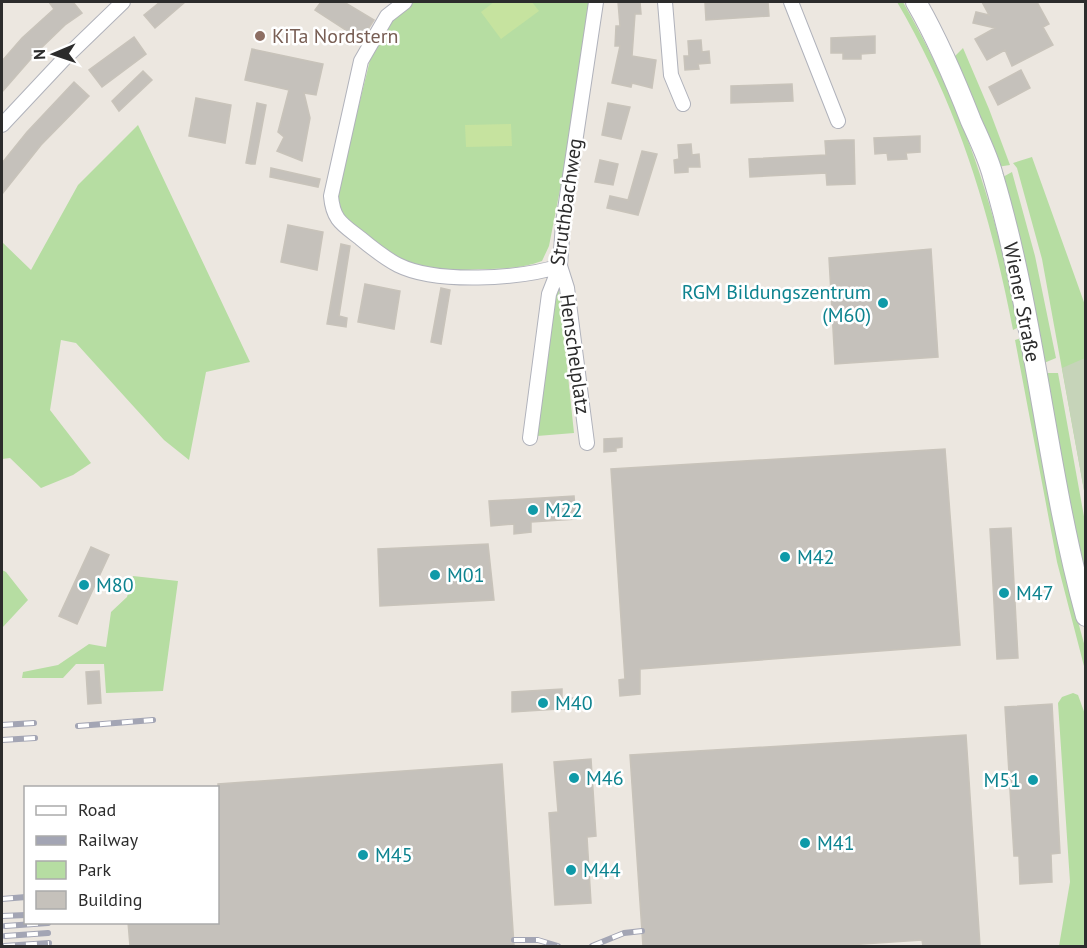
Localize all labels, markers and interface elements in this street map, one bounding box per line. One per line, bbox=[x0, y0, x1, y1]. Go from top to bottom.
place label: KiTa Nordstern bbox=[272, 23, 398, 49]
north arrow bbox=[24, 24, 84, 84]
marker: KiTa Nordstern bbox=[253, 29, 267, 43]
text: N bbox=[29, 49, 49, 60]
street label: Struthbachweg bbox=[544, 137, 588, 267]
street label: Wiener Straße bbox=[998, 240, 1046, 364]
place label: RGM Bildungszentrum (M60) bbox=[682, 279, 871, 328]
street label: Henschelplatz bbox=[554, 292, 596, 416]
marker: RGM Bildungszentrum (M60) bbox=[876, 296, 890, 310]
place label: M22 bbox=[545, 497, 583, 523]
marker: M22 bbox=[526, 503, 540, 517]
place label: M42 bbox=[797, 544, 835, 570]
marker: M42 bbox=[778, 550, 792, 564]
place label: M01 bbox=[447, 562, 485, 588]
marker: M01 bbox=[428, 568, 442, 582]
place label: M80 bbox=[96, 572, 134, 598]
marker: M80 bbox=[77, 578, 91, 592]
place label: M47 bbox=[1016, 580, 1054, 606]
marker: M47 bbox=[997, 586, 1011, 600]
place label: M40 bbox=[555, 690, 593, 716]
marker: M40 bbox=[536, 696, 550, 710]
place label: M46 bbox=[586, 765, 624, 791]
place label: M51 bbox=[983, 767, 1021, 793]
marker: M46 bbox=[567, 771, 581, 785]
marker: M51 bbox=[1026, 773, 1040, 787]
legend bbox=[24, 786, 219, 924]
text: Road bbox=[78, 798, 116, 821]
text: Railway bbox=[78, 828, 139, 851]
place label: M41 bbox=[817, 830, 855, 856]
marker: M41 bbox=[798, 836, 812, 850]
place label: M45 bbox=[375, 842, 413, 868]
marker: M45 bbox=[356, 848, 370, 862]
place label: M44 bbox=[583, 857, 621, 883]
text: Park bbox=[78, 858, 111, 881]
marker: M44 bbox=[564, 863, 578, 877]
text: Building bbox=[78, 888, 142, 911]

